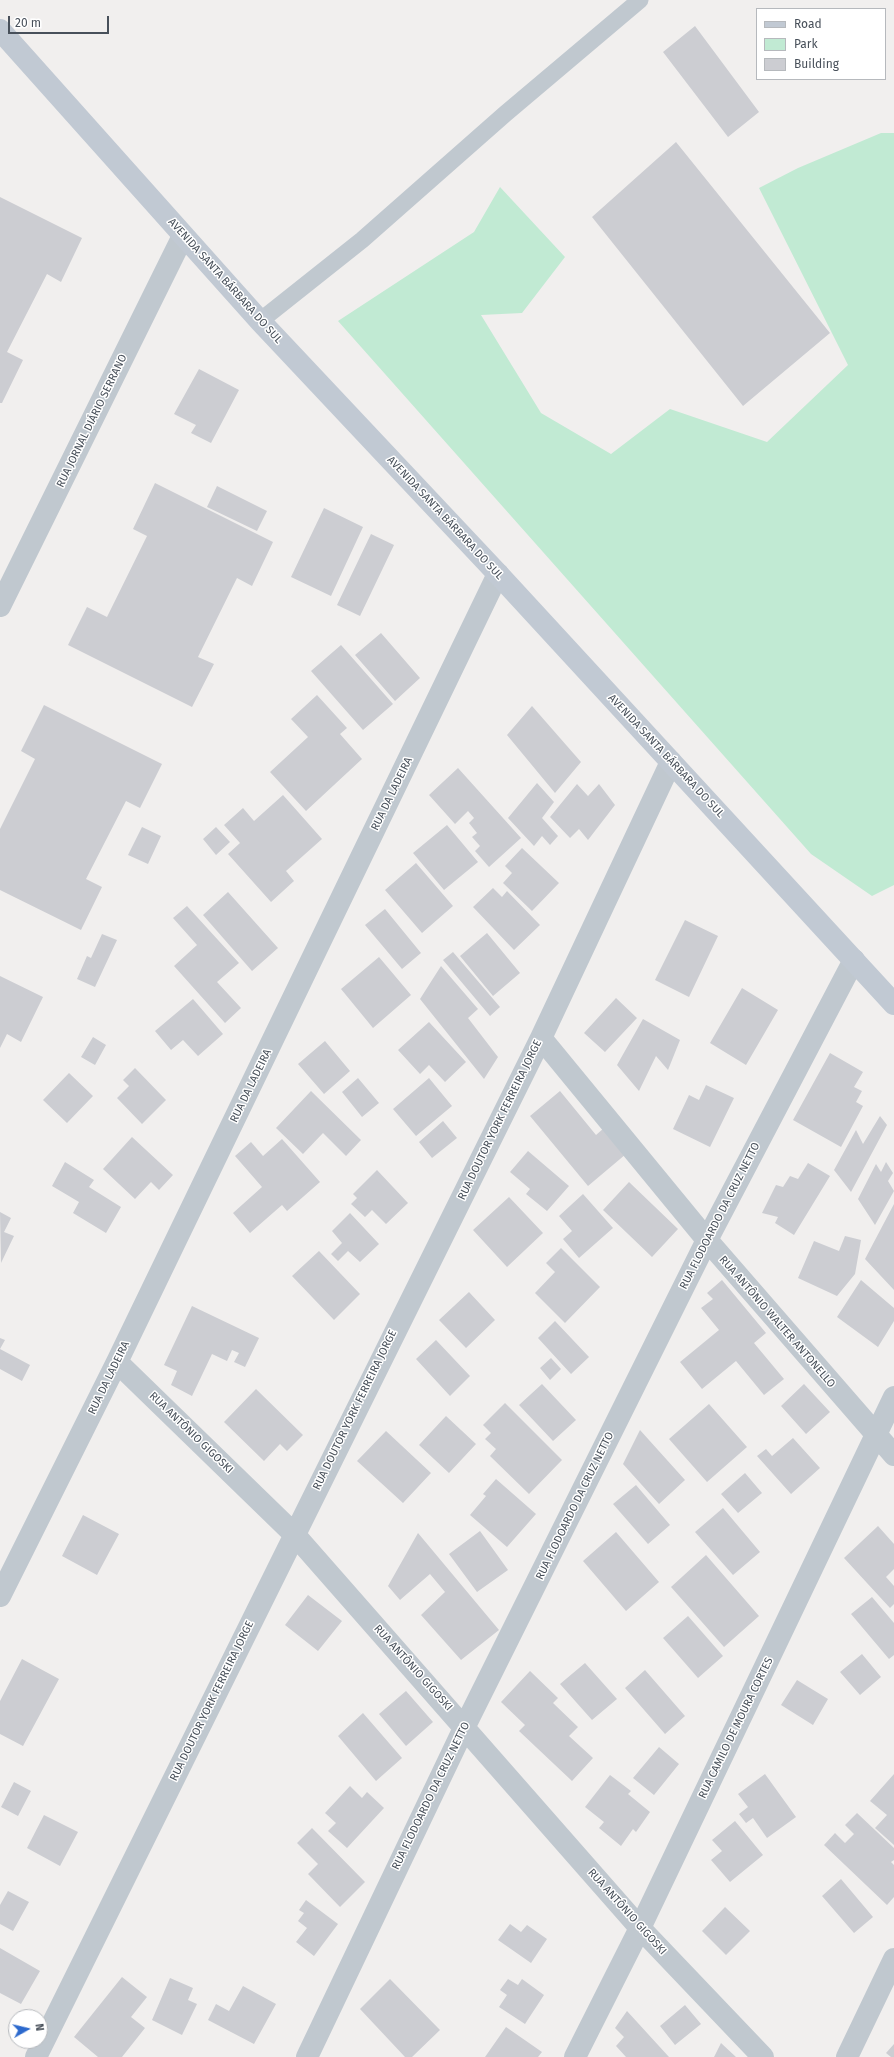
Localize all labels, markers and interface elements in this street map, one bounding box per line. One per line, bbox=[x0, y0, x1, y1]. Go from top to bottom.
scale bar bbox=[10, 8, 111, 34]
legend bbox=[756, 8, 886, 80]
text: 20 m bbox=[15, 16, 41, 30]
text: Road bbox=[794, 17, 822, 31]
text: Park bbox=[794, 37, 818, 51]
text: Building bbox=[794, 57, 839, 71]
street label: AVENIDA SANTA BÁRBARA DO SUL bbox=[165, 216, 285, 346]
street label: RUA JORNAL DIÁRIO SERRANO bbox=[54, 352, 130, 490]
street label: AVENIDA SANTA BÁRBARA DO SUL bbox=[384, 454, 506, 582]
street label: AVENIDA SANTA BÁRBARA DO SUL bbox=[605, 692, 727, 820]
street label: RUA DA LADEIRA bbox=[369, 755, 415, 833]
street label: RUA DOUTOR YORK FERREIRA JORGE bbox=[455, 1038, 545, 1202]
street label: RUA DA LADEIRA bbox=[228, 1047, 274, 1125]
street label: RUA FLODOARDO DA CRUZ NETTO bbox=[677, 1140, 763, 1292]
street label: RUA ANTÔNIO WALTER ANTONELLO bbox=[716, 1253, 838, 1391]
street label: RUA DOUTOR YORK FERREIRA JORGE bbox=[310, 1328, 400, 1492]
street label: RUA DA LADEIRA bbox=[86, 1339, 132, 1417]
street label: RUA ANTÔNIO GIGOSKI bbox=[146, 1390, 236, 1476]
street label: RUA FLODOARDO DA CRUZ NETTO bbox=[533, 1430, 617, 1582]
street label: RUA DOUTOR YORK FERREIRA JORGE bbox=[167, 1619, 257, 1783]
street label: RUA ANTÔNIO GIGOSKI bbox=[371, 1622, 455, 1714]
street label: RUA CAMILO DE MOURA CORTES bbox=[696, 1655, 776, 1801]
street label: RUA FLODOARDO DA CRUZ NETTO bbox=[389, 1720, 473, 1872]
street label: RUA ANTÔNIO GIGOSKI bbox=[585, 1866, 669, 1958]
north arrow bbox=[8, 2009, 48, 2049]
text: N bbox=[32, 2023, 46, 2032]

